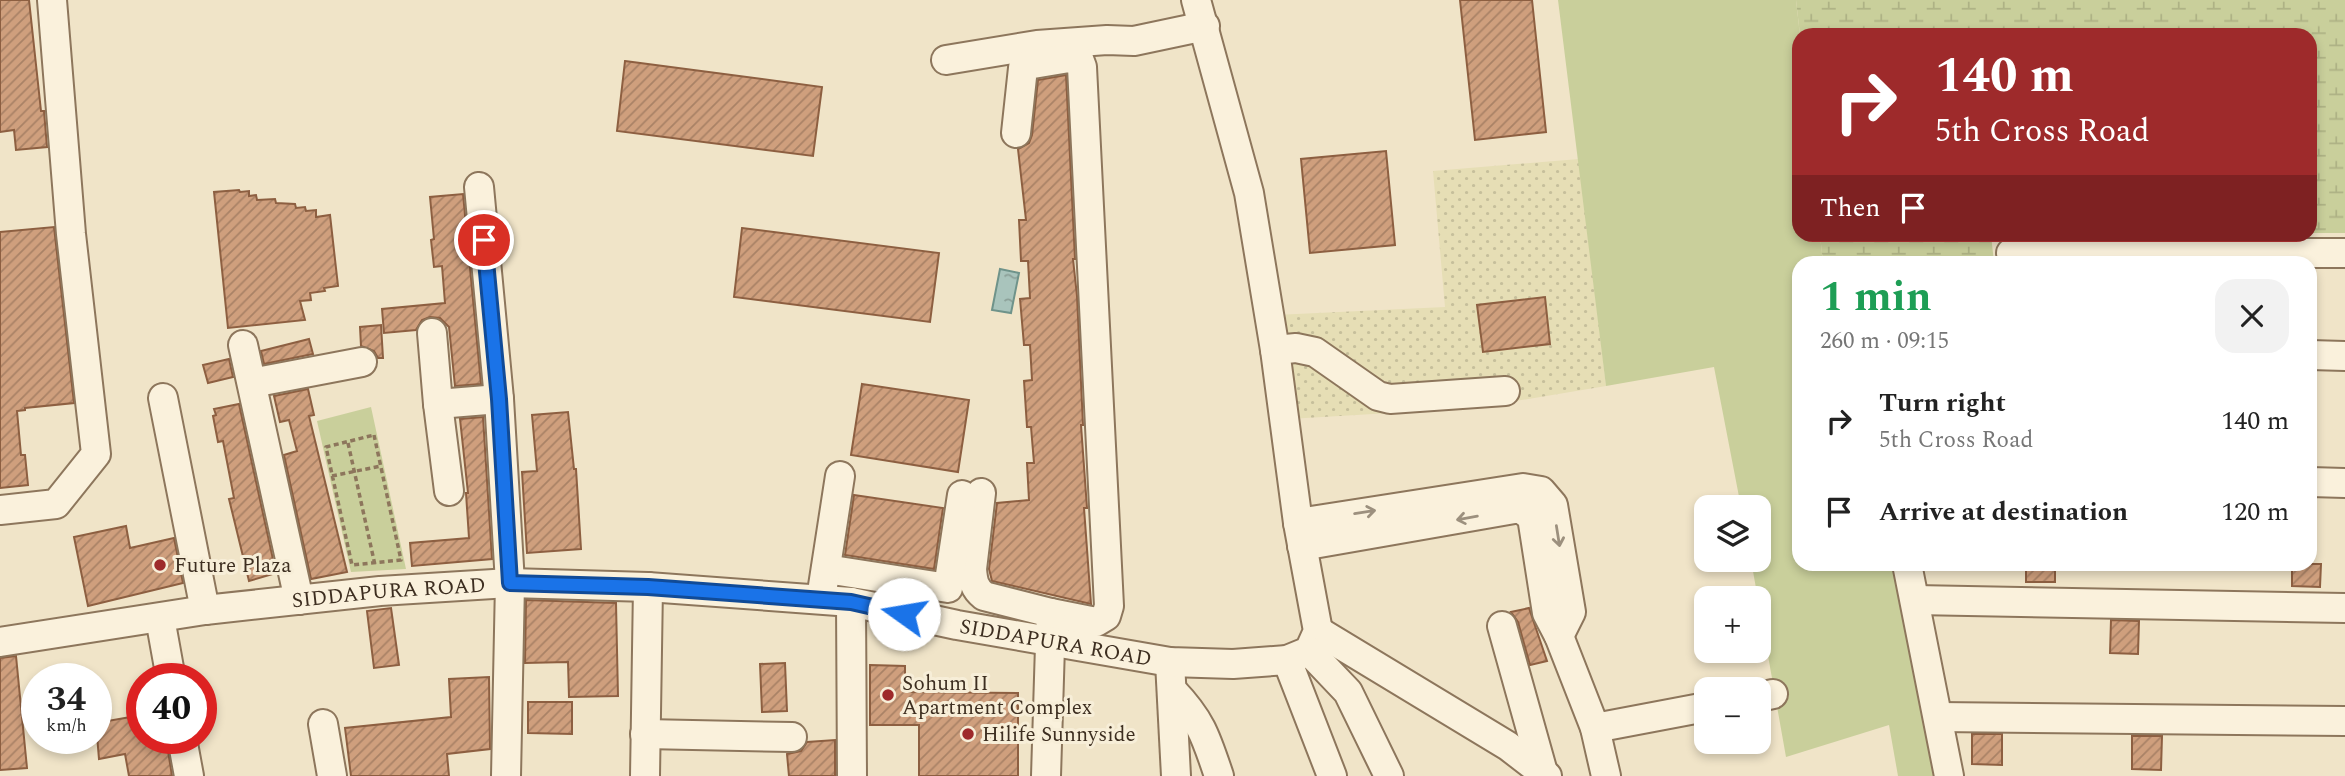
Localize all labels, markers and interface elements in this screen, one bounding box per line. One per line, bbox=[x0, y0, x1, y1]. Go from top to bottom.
text: 140 m bbox=[1935, 39, 2074, 114]
icon: right bbox=[1820, 56, 1911, 147]
text: 5th Cross Road bbox=[1935, 107, 2150, 156]
text: Then bbox=[1820, 188, 1880, 228]
icon: arrive bbox=[1894, 189, 1932, 227]
pin bbox=[454, 210, 514, 270]
icon: arrive bbox=[465, 221, 503, 259]
text: 1 min bbox=[1820, 266, 1932, 329]
button: close bbox=[2215, 279, 2289, 353]
text: 260 m · 09:15 bbox=[1820, 324, 1949, 359]
text: Turn right bbox=[1879, 383, 2006, 423]
text: 140 m bbox=[2221, 401, 2289, 441]
icon: right bbox=[1820, 402, 1858, 440]
text: 5th Cross Road bbox=[1879, 423, 2033, 458]
text: Arrive at destination bbox=[1879, 492, 2128, 532]
text: 120 m bbox=[2221, 492, 2289, 532]
icon: arrive bbox=[1820, 493, 1858, 531]
map controls bbox=[1694, 495, 1771, 754]
button: layers bbox=[1694, 495, 1771, 572]
one-way arrow bbox=[1353, 506, 1376, 519]
one-way arrow bbox=[1457, 512, 1479, 525]
one-way arrow bbox=[1552, 524, 1565, 547]
place label: Future Plaza bbox=[174, 550, 292, 582]
marker: Future Plaza bbox=[152, 557, 168, 573]
street label: SIDDAPURA ROAD bbox=[290, 570, 487, 617]
position arrow bbox=[867, 577, 941, 651]
button: + bbox=[1694, 586, 1771, 663]
street label: SIDDAPURA ROAD bbox=[957, 611, 1154, 676]
speed limit sign: 40 bbox=[126, 663, 217, 754]
place label: Sohum II Apartment Complex bbox=[902, 668, 1092, 724]
text: 34 bbox=[47, 673, 86, 726]
button: − bbox=[1694, 677, 1771, 754]
marker: Sohum II Apartment Complex bbox=[880, 687, 896, 703]
text: km/h bbox=[46, 712, 87, 739]
place label: Hilife Sunnyside bbox=[982, 719, 1136, 751]
marker: Hilife Sunnyside bbox=[960, 726, 976, 742]

